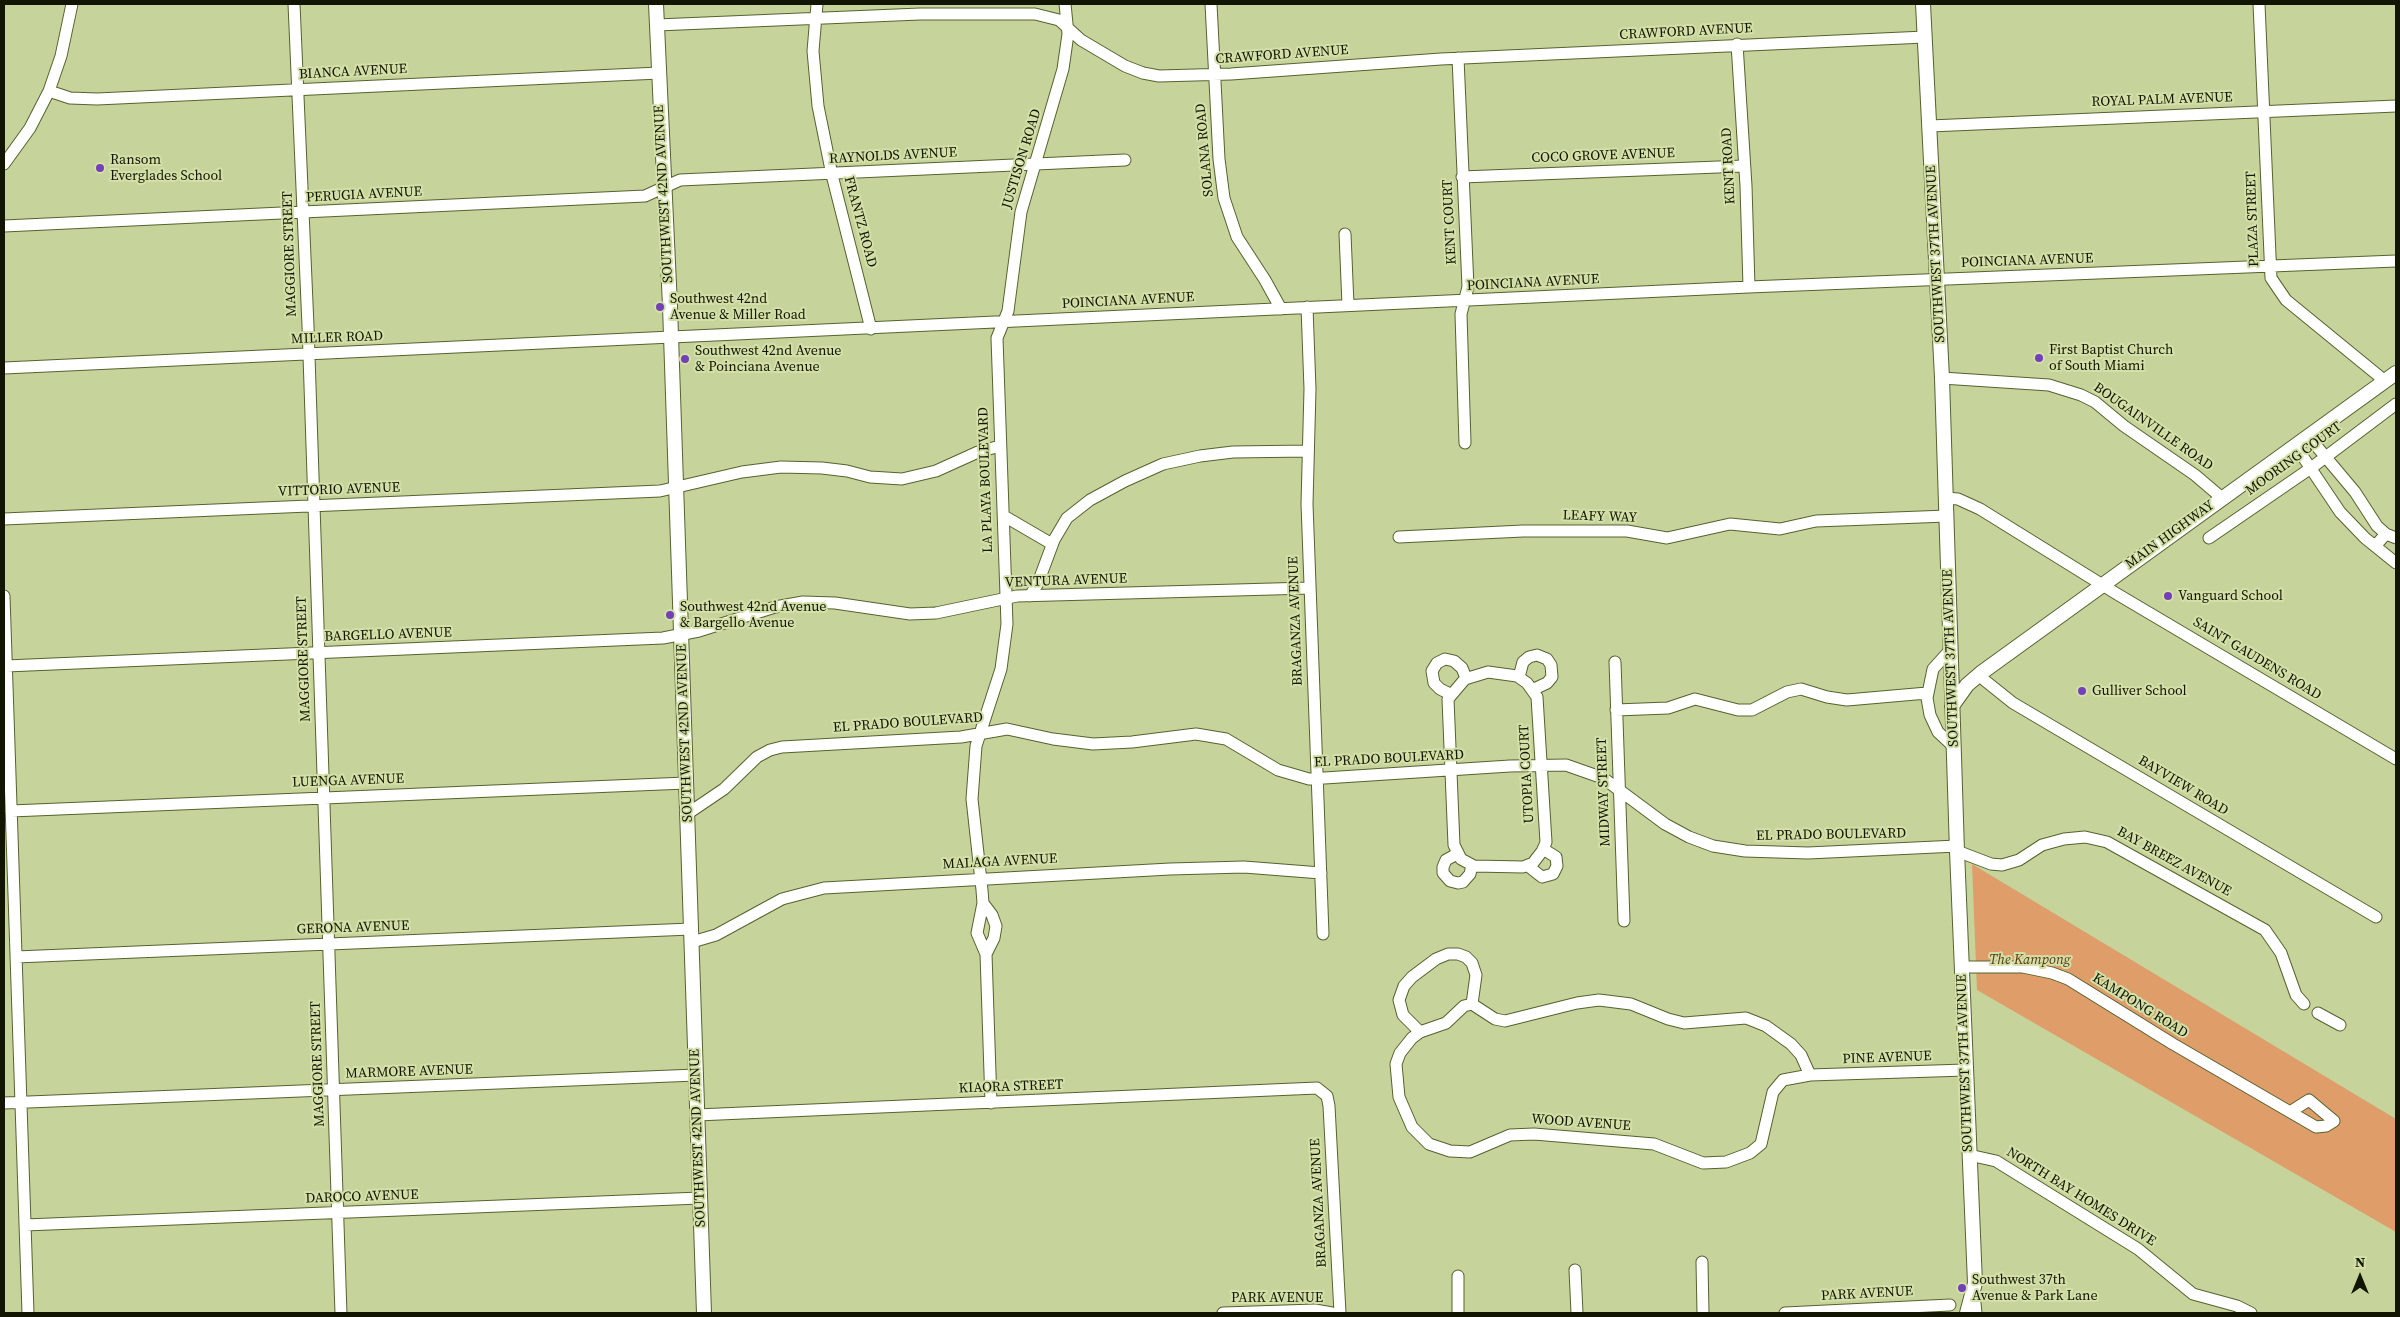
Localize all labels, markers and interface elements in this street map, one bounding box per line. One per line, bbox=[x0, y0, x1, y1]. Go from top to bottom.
street label: CRAWFORD AVENUE bbox=[1619, 20, 1753, 44]
street label: CRAWFORD AVENUE bbox=[1215, 42, 1349, 68]
street label: BIANCA AVENUE bbox=[299, 61, 407, 83]
street label: ROYAL PALM AVENUE bbox=[2091, 89, 2233, 111]
street label: SOLANA ROAD bbox=[1193, 103, 1217, 197]
street label: SOUTHWEST 42ND AVENUE bbox=[651, 105, 677, 283]
street label: JUSTISON ROAD bbox=[999, 107, 1045, 211]
street label: KENT ROAD bbox=[1719, 127, 1739, 205]
street label: RAYNOLDS AVENUE bbox=[829, 144, 957, 168]
street label: COCO GROVE AVENUE bbox=[1531, 145, 1675, 167]
place label: Ransom Everglades School bbox=[110, 152, 222, 184]
marker: Ransom Everglades School bbox=[94, 162, 106, 174]
street label: SOUTHWEST 37TH AVENUE bbox=[1923, 165, 1949, 343]
street label: PLAZA STREET bbox=[2243, 171, 2263, 267]
street label: FRANTZ ROAD bbox=[840, 175, 880, 269]
street label: KENT COURT bbox=[1439, 179, 1461, 265]
street label: PERUGIA AVENUE bbox=[306, 184, 422, 206]
street label: MAGGIORE STREET bbox=[279, 191, 301, 317]
street label: POINCIANA AVENUE bbox=[1961, 250, 2093, 272]
street label: POINCIANA AVENUE bbox=[1466, 271, 1600, 295]
street label: POINCIANA AVENUE bbox=[1061, 289, 1195, 313]
place label: Southwest 42nd Avenue & Miller Road bbox=[670, 291, 806, 324]
marker: Southwest 42nd Avenue & Miller Road bbox=[654, 301, 666, 313]
street label: MILLER ROAD bbox=[291, 328, 383, 348]
place label: First Baptist Church of South Miami bbox=[2049, 342, 2173, 374]
place label: Southwest 42nd Avenue & Poinciana Avenue bbox=[695, 343, 842, 376]
marker: First Baptist Church of South Miami bbox=[2033, 352, 2045, 364]
marker: Southwest 42nd Avenue & Poinciana Avenue bbox=[679, 353, 691, 365]
street label: BOUGAINVILLE ROAD bbox=[2090, 379, 2216, 475]
street label: LA PLAYA BOULEVARD bbox=[975, 407, 997, 553]
street label: MOORING COURT bbox=[2243, 419, 2345, 499]
street label: VITTORIO AVENUE bbox=[278, 479, 400, 501]
street label: MAIN HIGHWAY bbox=[2122, 497, 2218, 573]
street label: LEAFY WAY bbox=[1562, 507, 1638, 527]
street label: BRAGANZA AVENUE bbox=[1285, 556, 1307, 686]
street label: SOUTHWEST 37TH AVENUE bbox=[1940, 569, 1962, 747]
street label: VENTURA AVENUE bbox=[1005, 570, 1127, 592]
place label: Vanguard School bbox=[2178, 588, 2283, 604]
marker: Vanguard School bbox=[2162, 590, 2174, 602]
street label: MAGGIORE STREET bbox=[293, 596, 315, 722]
place label: Southwest 42nd Avenue & Bargello Avenue bbox=[680, 599, 827, 632]
marker: Southwest 42nd Avenue & Bargello Avenue bbox=[664, 609, 676, 621]
street label: SAINT GAUDENS ROAD bbox=[2190, 614, 2324, 704]
street label: BARGELLO AVENUE bbox=[324, 624, 452, 646]
street label: SOUTHWEST 42ND AVENUE bbox=[673, 644, 697, 822]
place label: Gulliver School bbox=[2092, 683, 2187, 699]
marker: Gulliver School bbox=[2076, 685, 2088, 697]
street label: EL PRADO BOULEVARD bbox=[832, 709, 984, 737]
street label: UTOPIA COURT bbox=[1516, 724, 1538, 824]
street label: MIDWAY STREET bbox=[1594, 737, 1614, 847]
street label: EL PRADO BOULEVARD bbox=[1314, 747, 1464, 771]
street label: BAYVIEW ROAD bbox=[2135, 752, 2231, 820]
street label: LUENGA AVENUE bbox=[292, 771, 404, 791]
street label: BAY BREEZ AVENUE bbox=[2114, 824, 2234, 900]
street label: EL PRADO BOULEVARD bbox=[1756, 825, 1906, 845]
street label: MALAGA AVENUE bbox=[942, 851, 1058, 873]
street label: GERONA AVENUE bbox=[296, 918, 410, 938]
park label: The Kampong bbox=[1989, 952, 2071, 968]
street label: KAMPONG ROAD bbox=[2089, 970, 2191, 1042]
street label: SOUTHWEST 37TH AVENUE bbox=[1954, 974, 1976, 1152]
street label: MAGGIORE STREET bbox=[307, 1001, 329, 1127]
street label: PINE AVENUE bbox=[1842, 1048, 1932, 1068]
street label: SOUTHWEST 42ND AVENUE bbox=[686, 1049, 710, 1227]
street label: MARMORE AVENUE bbox=[345, 1061, 473, 1083]
street label: KIAORA STREET bbox=[958, 1077, 1064, 1097]
street label: WOOD AVENUE bbox=[1531, 1111, 1631, 1135]
street label: BRAGANZA AVENUE bbox=[1307, 1138, 1331, 1268]
street label: NORTH BAY HOMES DRIVE bbox=[2003, 1144, 2159, 1250]
street label: DAROCO AVENUE bbox=[305, 1187, 419, 1207]
north arrow bbox=[2335, 1252, 2385, 1302]
text: N bbox=[2355, 1252, 2365, 1272]
place label: Southwest 37th Avenue & Park Lane bbox=[1972, 1272, 2098, 1304]
marker: Southwest 37th Avenue & Park Lane bbox=[1956, 1282, 1968, 1294]
street label: PARK AVENUE bbox=[1821, 1283, 1913, 1305]
street label: PARK AVENUE bbox=[1231, 1290, 1323, 1306]

